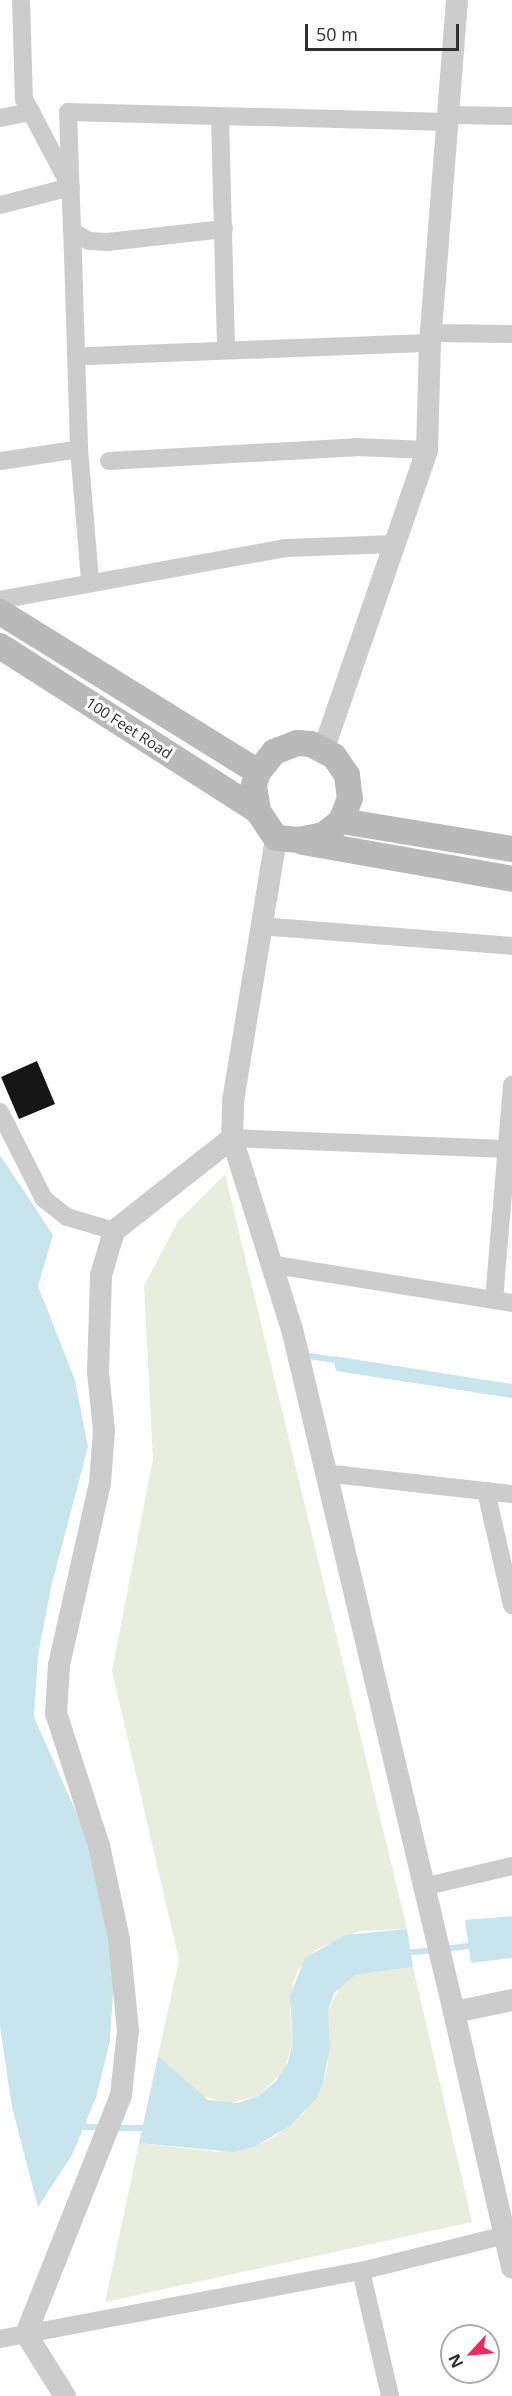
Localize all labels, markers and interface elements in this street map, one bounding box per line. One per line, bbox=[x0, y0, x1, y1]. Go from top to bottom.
scale bar bbox=[308, 12, 462, 50]
text: 50 m bbox=[316, 22, 358, 46]
street label: 100 Feet Road bbox=[82, 693, 176, 763]
north arrow bbox=[440, 2324, 500, 2384]
text: N bbox=[443, 2350, 468, 2372]

